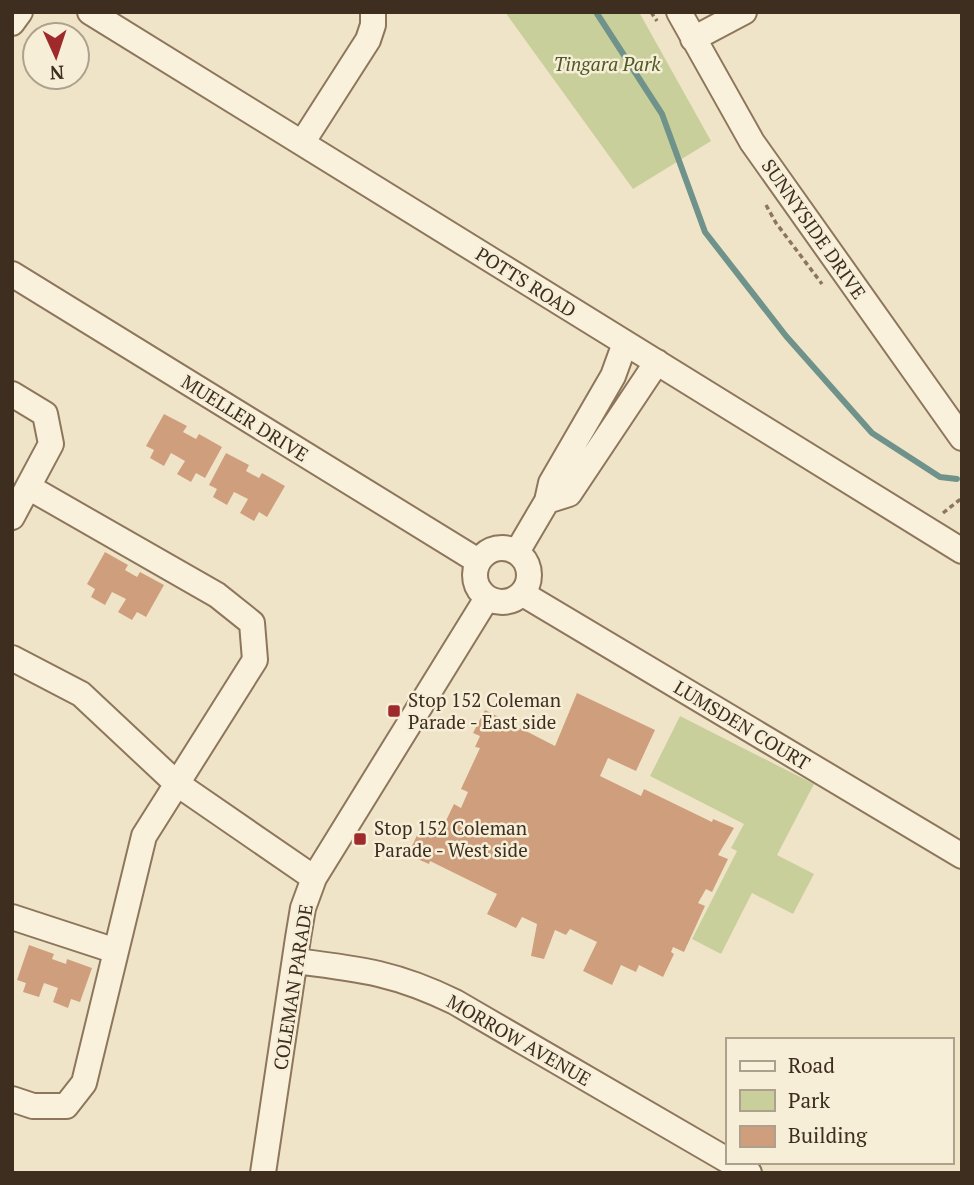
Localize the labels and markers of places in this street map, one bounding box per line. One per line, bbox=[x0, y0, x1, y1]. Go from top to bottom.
place label: Stop 152 Coleman Parade - East side bbox=[408, 687, 561, 734]
marker: Stop 152 Coleman Parade - East side bbox=[386, 703, 402, 719]
place label: Stop 152 Coleman Parade - West side bbox=[374, 815, 528, 862]
marker: Stop 152 Coleman Parade - West side bbox=[352, 831, 368, 847]

